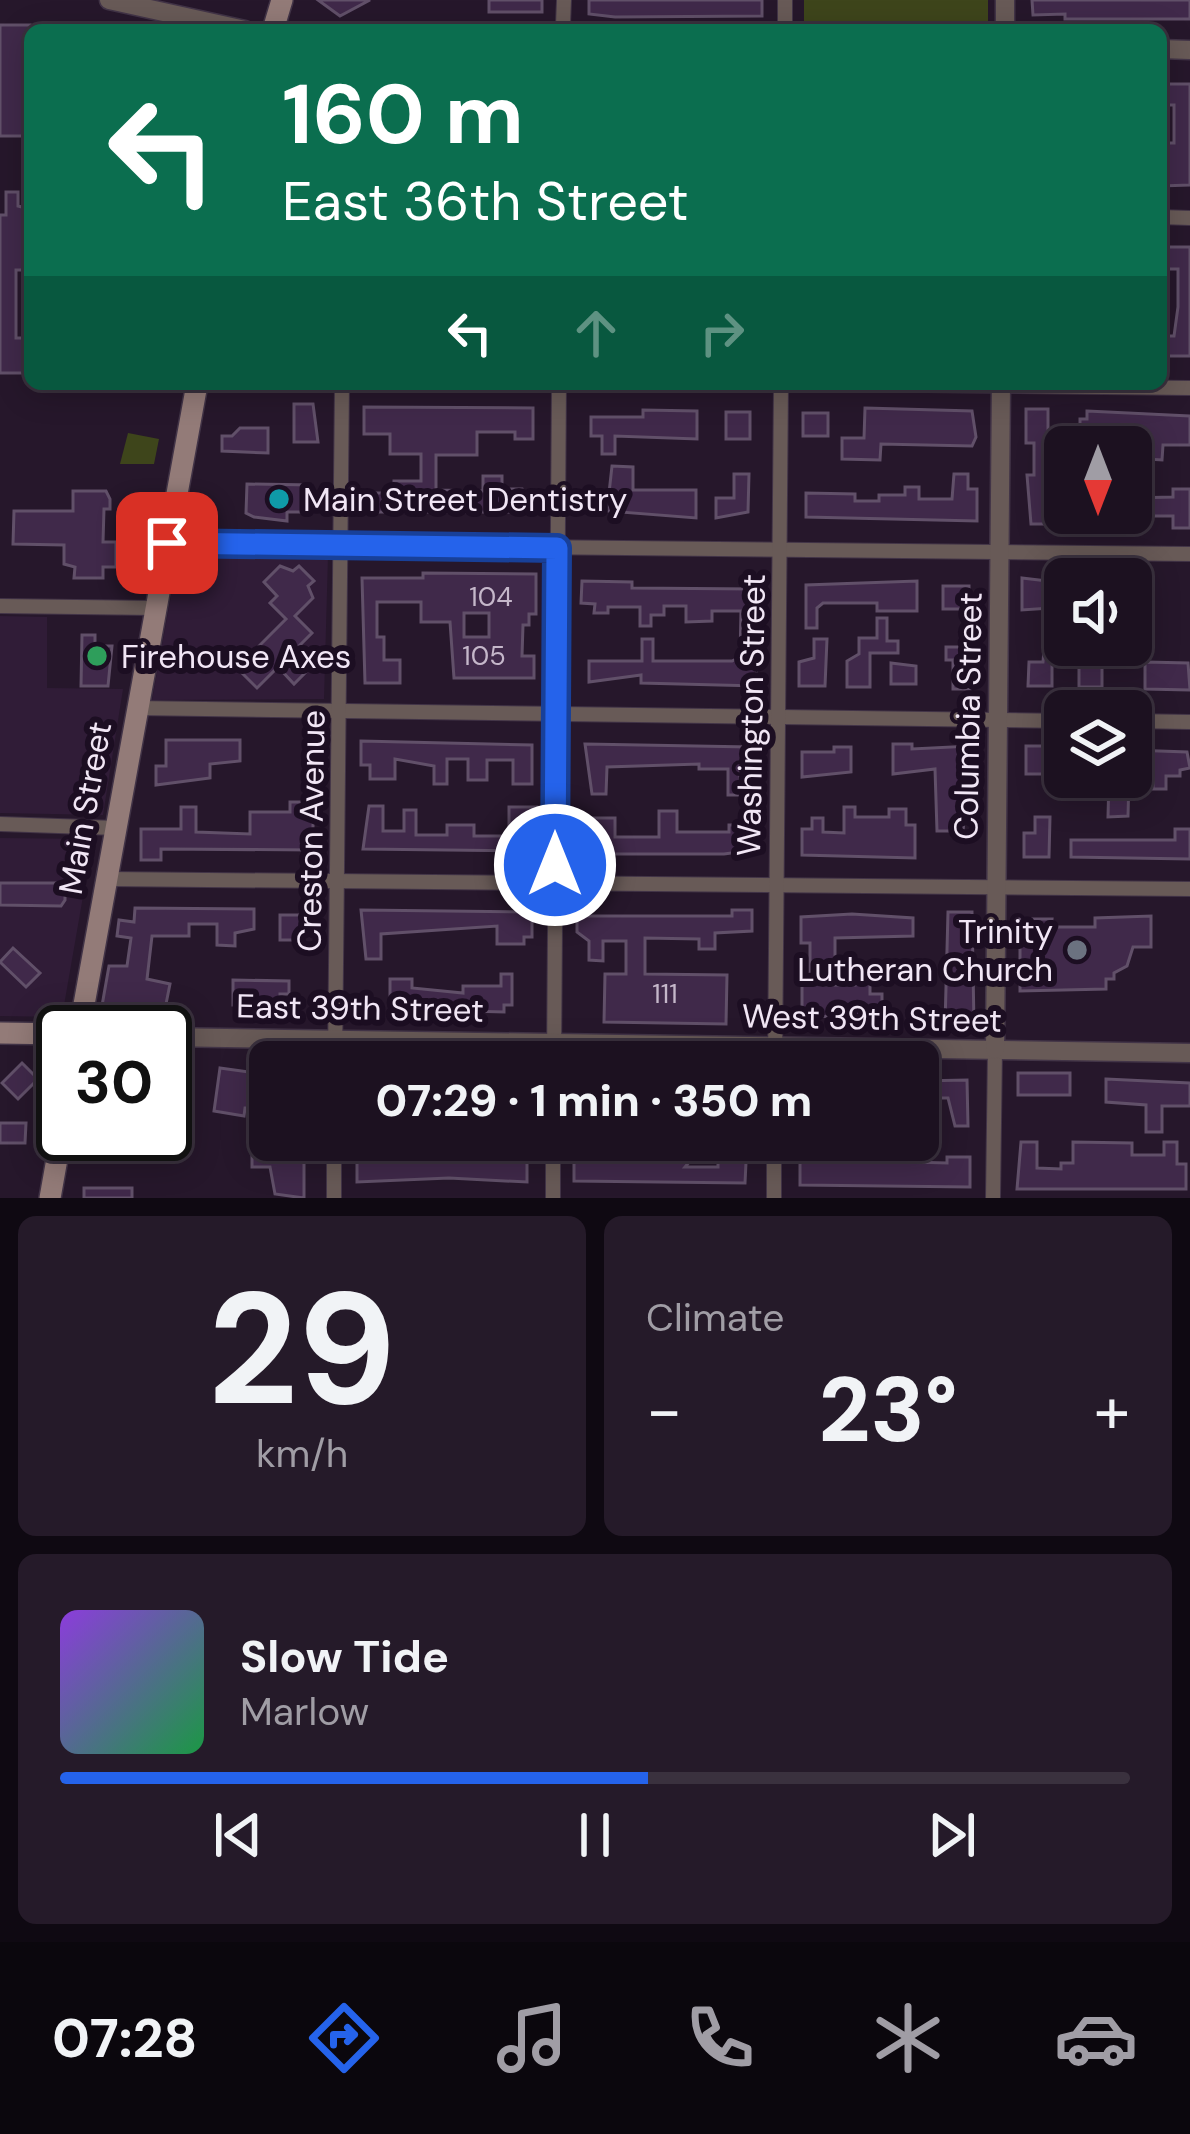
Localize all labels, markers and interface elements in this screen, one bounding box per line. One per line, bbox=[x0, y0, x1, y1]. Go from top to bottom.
text: 160 m bbox=[282, 60, 524, 169]
icon: left bbox=[84, 72, 240, 228]
text: East 36th Street bbox=[282, 166, 689, 237]
icon: left bbox=[437, 300, 503, 366]
icon: ahead bbox=[563, 300, 629, 366]
icon: right bbox=[689, 300, 755, 366]
north arrow bbox=[1044, 426, 1152, 534]
map controls bbox=[1044, 426, 1152, 798]
place label: Main Street Dentistry bbox=[303, 478, 627, 521]
marker: Main Street Dentistry bbox=[266, 486, 292, 512]
pin bbox=[116, 492, 218, 594]
icon: arrive bbox=[134, 510, 200, 576]
button: sound bbox=[1044, 558, 1152, 666]
street label: Washington Street bbox=[727, 573, 775, 857]
house number: 104 bbox=[469, 579, 513, 614]
street label: Columbia Street bbox=[944, 592, 992, 840]
place label: Firehouse Axes bbox=[121, 635, 351, 678]
house number: 105 bbox=[462, 638, 506, 673]
marker: Firehouse Axes bbox=[84, 643, 110, 669]
button: layers bbox=[1044, 690, 1152, 798]
street label: Creston Avenue bbox=[287, 710, 335, 952]
street label: Main Street bbox=[49, 718, 121, 898]
position arrow bbox=[492, 802, 618, 928]
place label: Trinity Lutheran Church bbox=[797, 910, 1053, 991]
marker: Trinity Lutheran Church bbox=[1064, 937, 1090, 963]
house number: 111 bbox=[652, 976, 678, 1011]
street label: East 39th Street bbox=[236, 984, 484, 1032]
street label: West 39th Street bbox=[742, 994, 1002, 1042]
speed limit sign: 30 bbox=[36, 1005, 192, 1161]
text: 07:29 · 1 min · 350 m bbox=[376, 1071, 812, 1130]
text: 29 bbox=[208, 1248, 396, 1451]
text: Climate bbox=[646, 1292, 784, 1343]
text: 23° bbox=[818, 1352, 958, 1469]
text: − bbox=[646, 1368, 682, 1453]
text: + bbox=[1094, 1368, 1130, 1453]
text: km/h bbox=[256, 1428, 348, 1479]
text: Slow Tide bbox=[240, 1627, 449, 1686]
text: Marlow bbox=[240, 1686, 369, 1737]
icon: previous bbox=[205, 1802, 271, 1868]
icon: pause bbox=[562, 1802, 628, 1868]
icon: next bbox=[919, 1802, 985, 1868]
icon: directions bbox=[302, 1996, 386, 2080]
icon: music bbox=[490, 1996, 574, 2080]
icon: phone bbox=[678, 1996, 762, 2080]
icon: climate bbox=[866, 1996, 950, 2080]
icon: car bbox=[1054, 1996, 1138, 2080]
text: 07:28 bbox=[52, 2003, 197, 2074]

